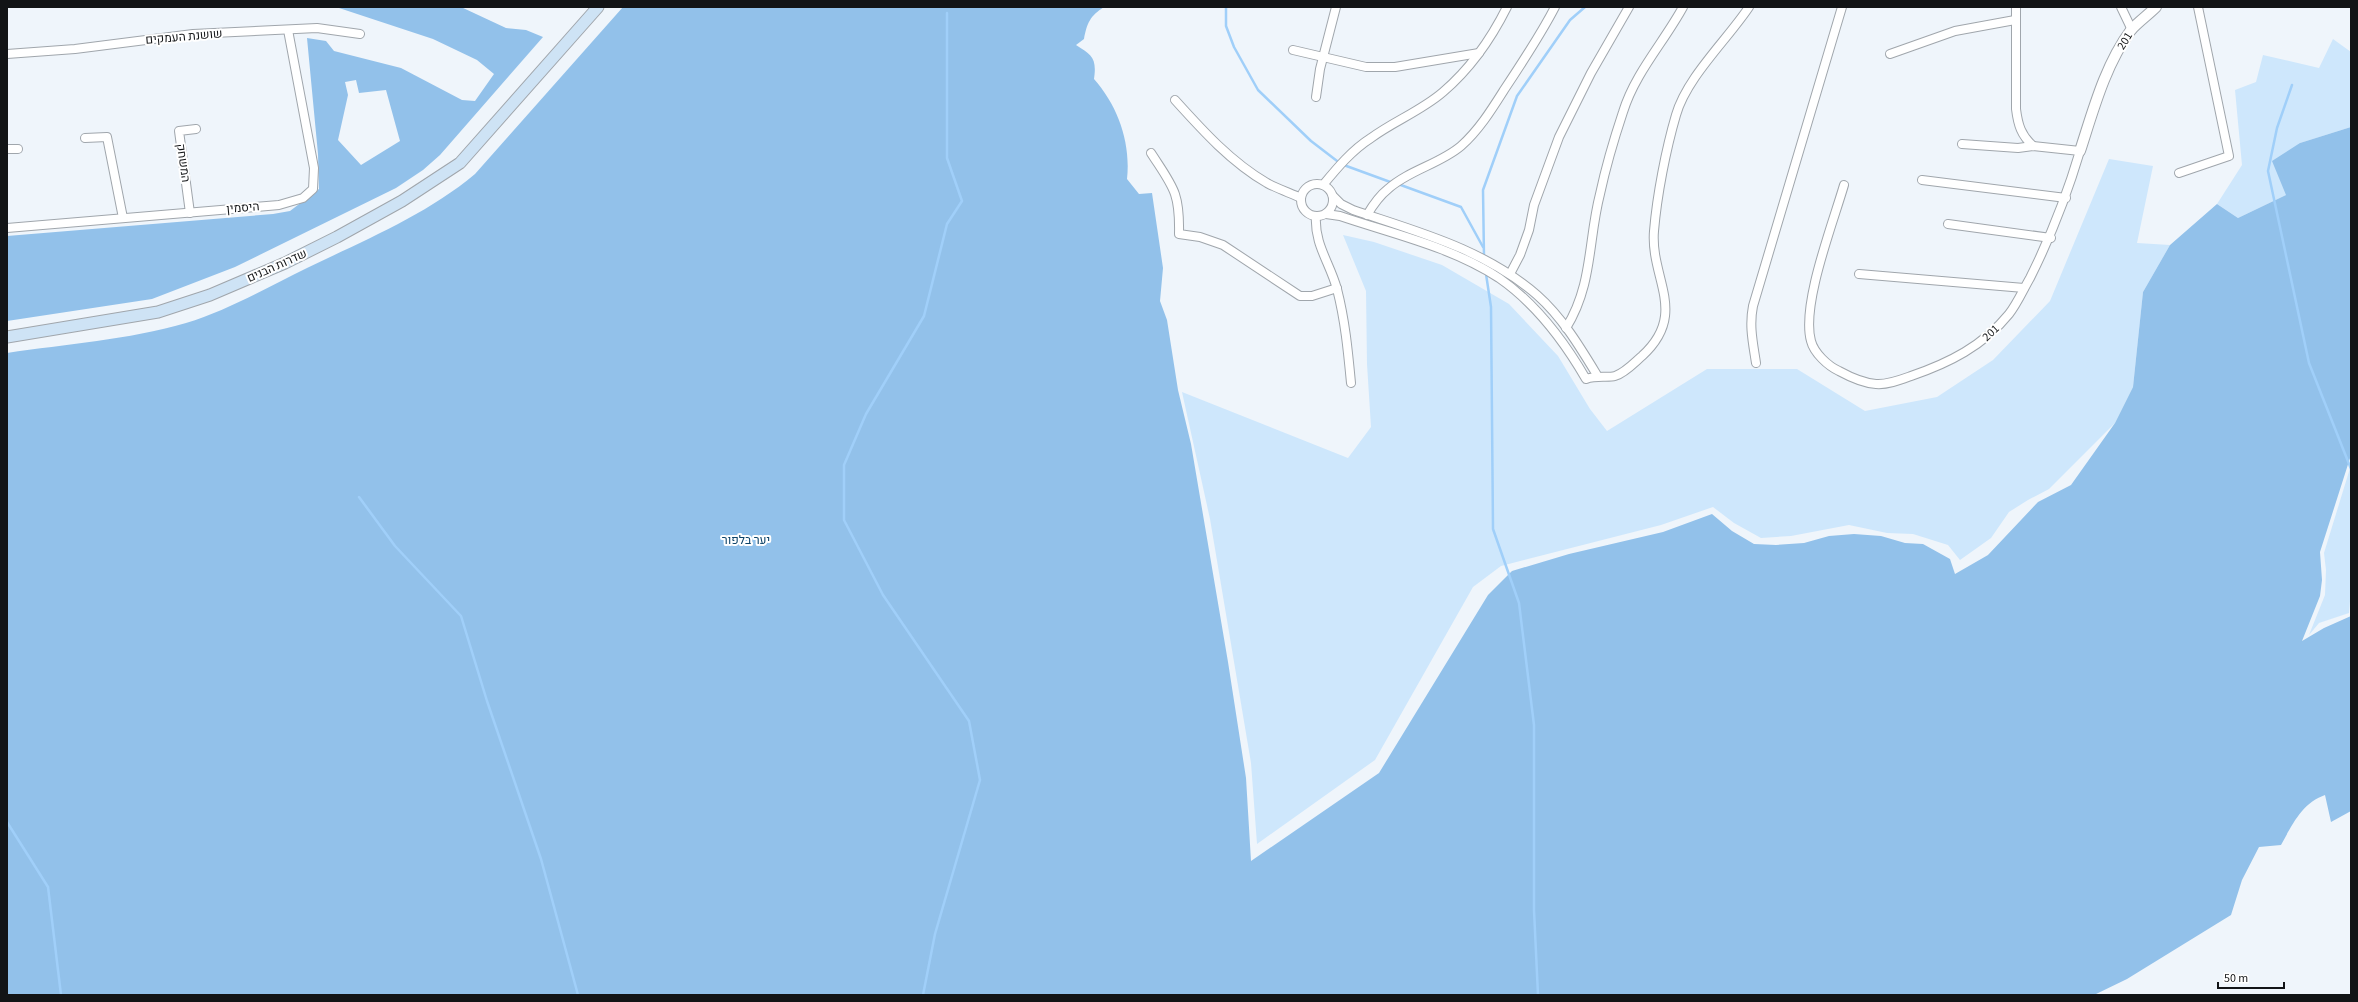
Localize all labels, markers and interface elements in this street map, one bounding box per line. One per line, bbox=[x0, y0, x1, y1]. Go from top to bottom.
street label: שושנת העמקים bbox=[145, 25, 223, 49]
street label: 201 bbox=[2113, 29, 2137, 53]
street label: המשחק bbox=[172, 143, 194, 183]
street label: היסמין bbox=[226, 198, 260, 218]
street label: שדרות הבנים bbox=[244, 245, 310, 287]
street label: 201 bbox=[1979, 321, 2003, 345]
park label: יער בלפור bbox=[722, 532, 770, 549]
scale bar bbox=[2218, 964, 2284, 990]
text: 50 m bbox=[2224, 970, 2248, 987]

